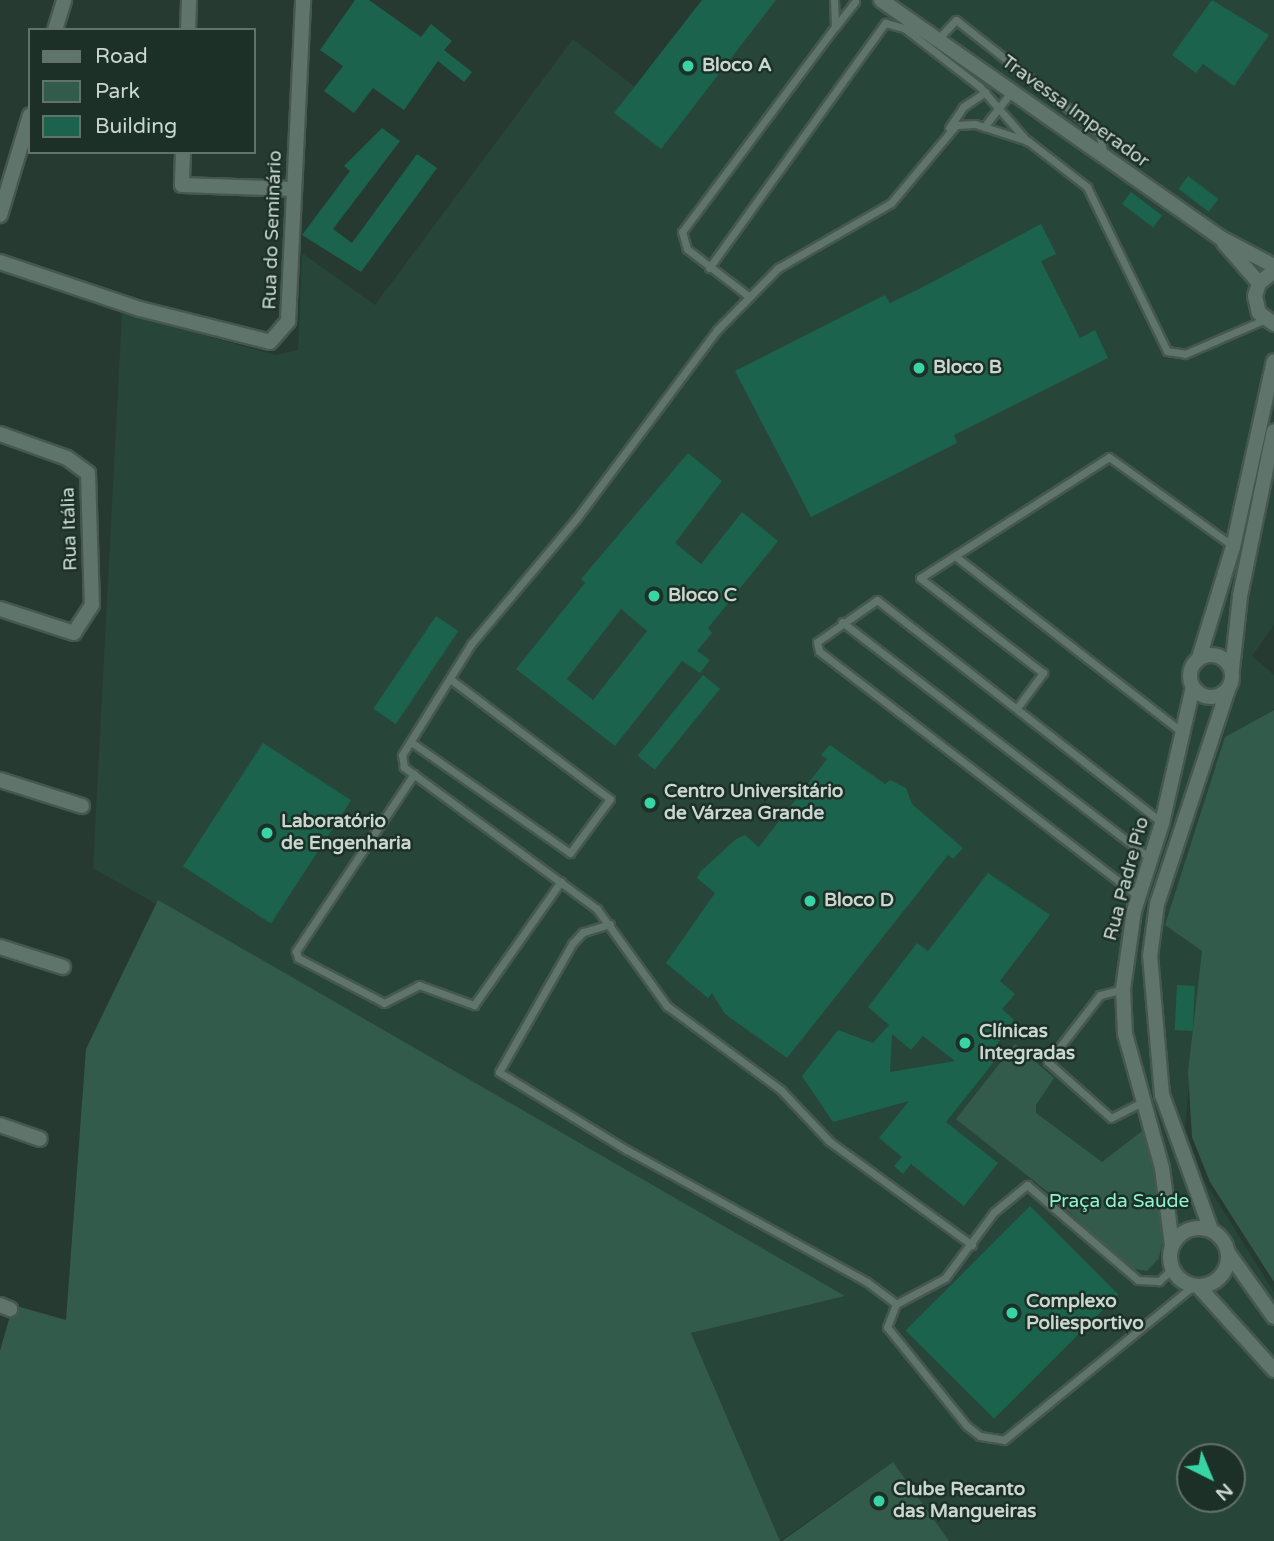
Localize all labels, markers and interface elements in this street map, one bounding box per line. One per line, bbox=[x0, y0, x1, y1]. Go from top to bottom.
legend bbox=[28, 28, 256, 154]
text: Road bbox=[95, 44, 148, 69]
street label: Travessa Imperador bbox=[997, 51, 1153, 173]
place label: Bloco A bbox=[702, 55, 772, 77]
marker: Bloco A bbox=[680, 58, 696, 74]
text: Park bbox=[95, 79, 140, 104]
text: Building bbox=[95, 114, 177, 139]
street label: Rua do Seminário bbox=[259, 150, 287, 310]
place label: Bloco B bbox=[933, 357, 1002, 379]
marker: Bloco B bbox=[911, 360, 927, 376]
street label: Rua Itália bbox=[57, 487, 83, 571]
place label: Bloco C bbox=[668, 585, 737, 607]
marker: Bloco C bbox=[646, 588, 662, 604]
place label: Centro Universitário de Várzea Grande bbox=[664, 781, 843, 825]
marker: Centro Universitário de Várzea Grande bbox=[642, 795, 658, 811]
place label: Laboratório de Engenharia bbox=[281, 811, 411, 855]
street label: Rua Padre Pio bbox=[1100, 815, 1154, 943]
marker: Laboratório de Engenharia bbox=[259, 825, 275, 841]
place label: Bloco D bbox=[824, 890, 894, 912]
marker: Bloco D bbox=[802, 893, 818, 909]
place label: Clínicas Integradas bbox=[979, 1021, 1075, 1065]
marker: Clínicas Integradas bbox=[957, 1035, 973, 1051]
park label: Praça da Saúde bbox=[1049, 1191, 1189, 1213]
place label: Complexo Poliesportivo bbox=[1026, 1291, 1144, 1335]
marker: Complexo Poliesportivo bbox=[1004, 1305, 1020, 1321]
north arrow bbox=[1176, 1443, 1246, 1513]
place label: Clube Recanto das Mangueiras bbox=[893, 1479, 1036, 1523]
text: N bbox=[1211, 1479, 1237, 1505]
marker: Clube Recanto das Mangueiras bbox=[871, 1493, 887, 1509]

